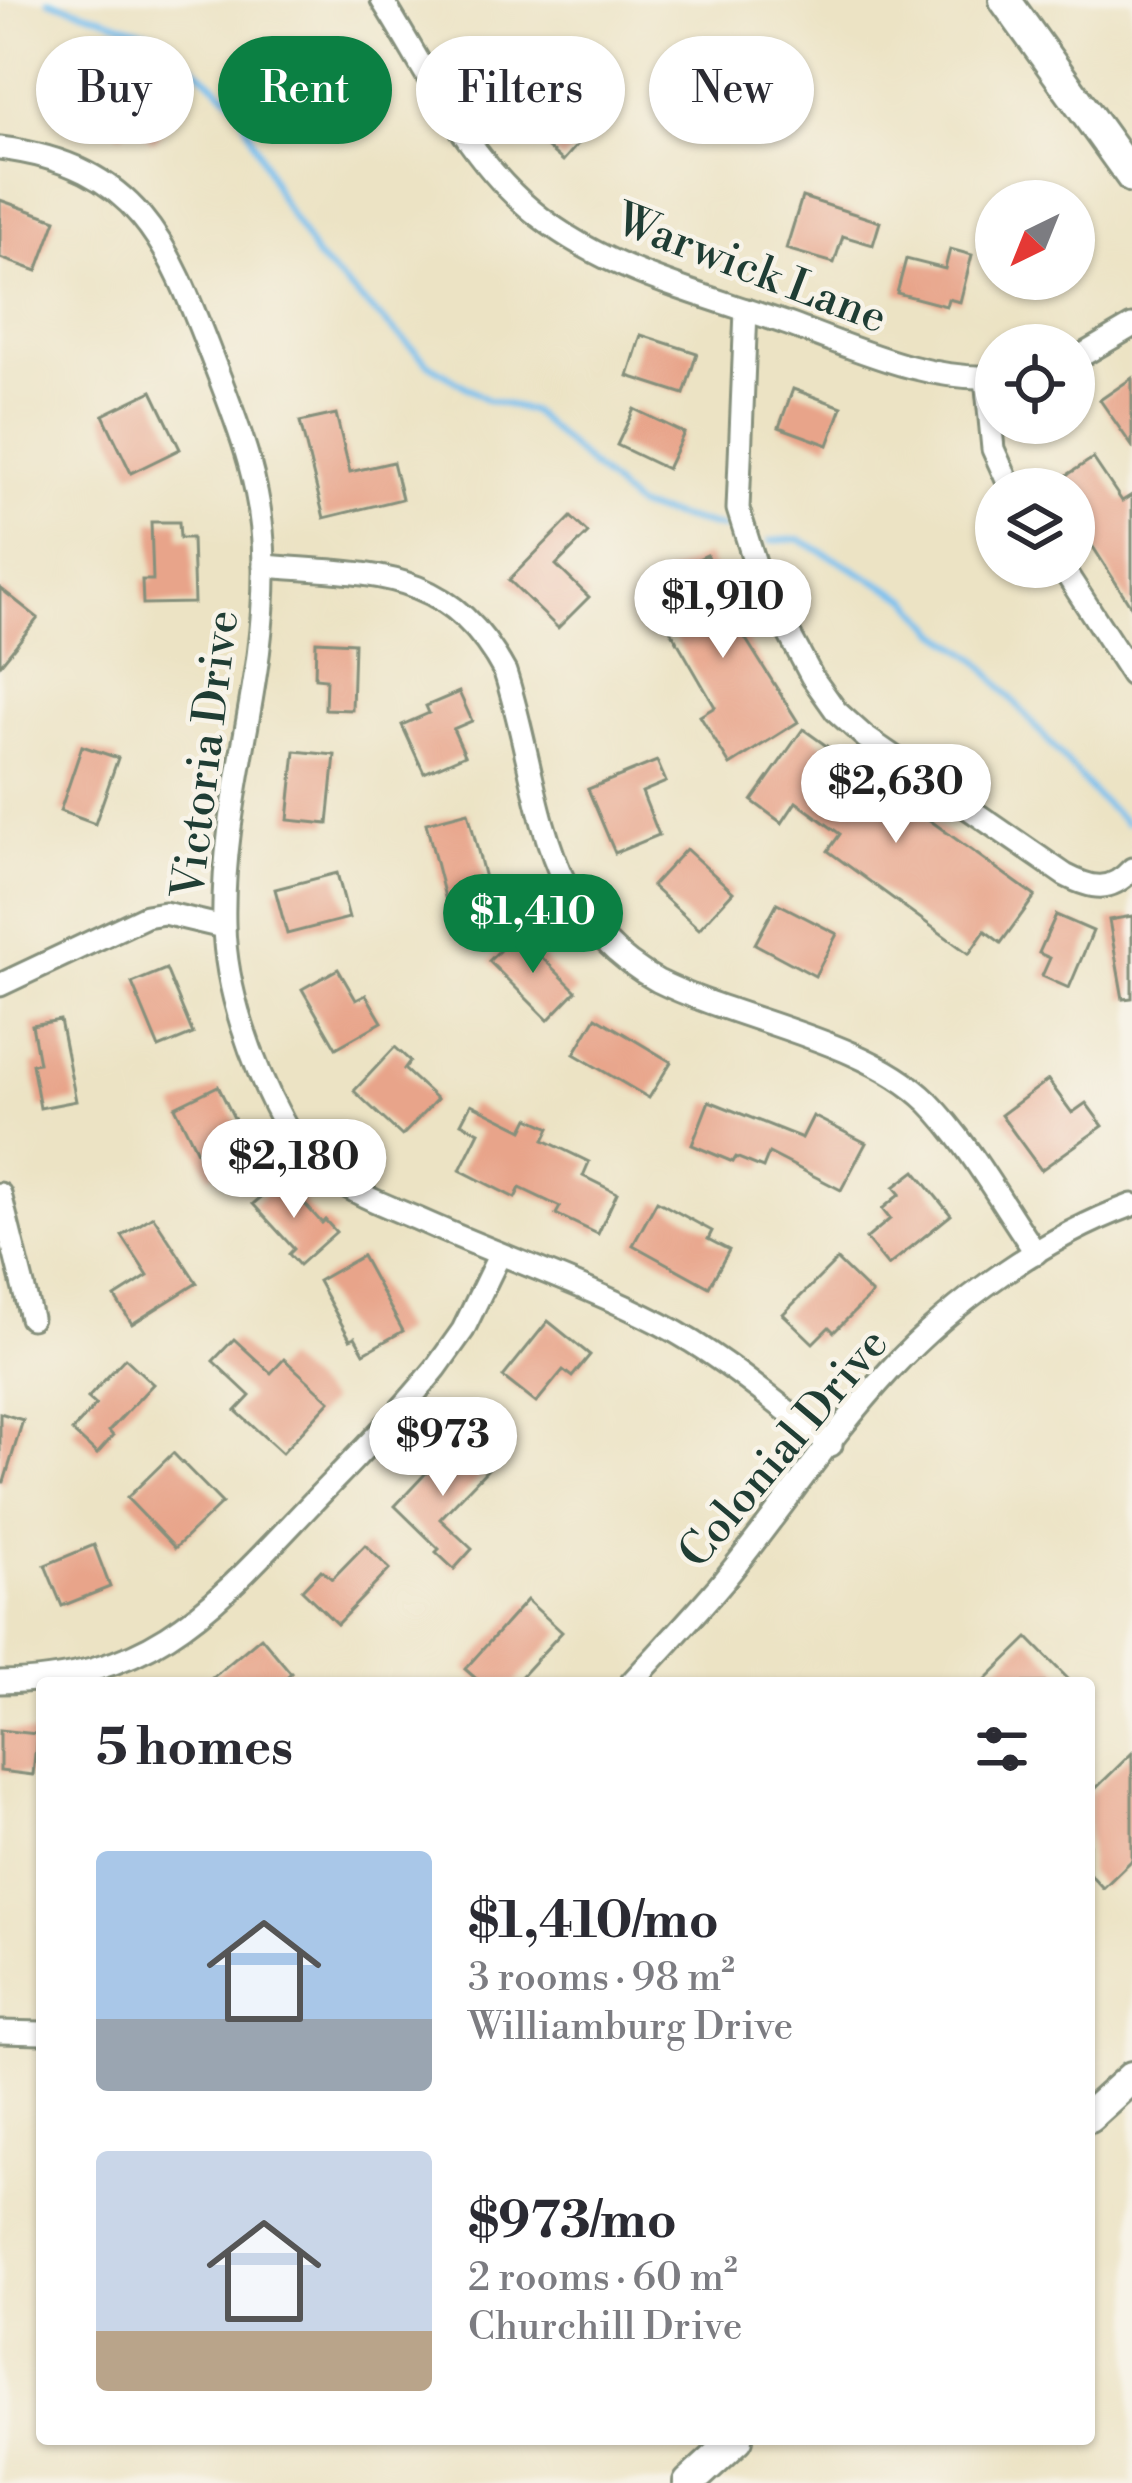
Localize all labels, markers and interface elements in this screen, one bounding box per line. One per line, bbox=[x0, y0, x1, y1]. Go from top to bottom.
chip: Buy bbox=[36, 36, 194, 144]
chip: Rent bbox=[218, 36, 392, 144]
chip: Filters bbox=[416, 36, 625, 144]
chip: New bbox=[649, 36, 814, 144]
north arrow bbox=[975, 180, 1095, 300]
map controls bbox=[975, 180, 1095, 588]
street label: Warwick Lane bbox=[606, 191, 894, 347]
button: locate bbox=[975, 324, 1095, 444]
button: layers bbox=[975, 468, 1095, 588]
pin: $1,910 bbox=[625, 559, 821, 661]
text: $1,910 bbox=[661, 573, 785, 622]
street label: Victoria Drive bbox=[160, 607, 252, 903]
pin: $2,630 bbox=[798, 744, 994, 846]
text: $2,630 bbox=[828, 758, 964, 807]
pin: $1,410 bbox=[435, 874, 631, 976]
text: $1,410 bbox=[470, 888, 596, 937]
pin: $2,180 bbox=[196, 1119, 392, 1221]
text: $2,180 bbox=[228, 1133, 360, 1182]
street label: Colonial Drive bbox=[667, 1317, 901, 1580]
pin: $973 bbox=[372, 1397, 514, 1499]
text: $973 bbox=[396, 1411, 490, 1460]
icon: filters bbox=[969, 1716, 1035, 1782]
text: 5 homes bbox=[96, 1717, 293, 1781]
text: $1,410/mo bbox=[468, 1890, 719, 1954]
icon: home bbox=[192, 1899, 336, 2043]
text: 3 rooms · 98 m² bbox=[468, 1954, 735, 2003]
text: Williamburg Drive bbox=[468, 2003, 793, 2052]
text: $973/mo bbox=[468, 2190, 677, 2254]
icon: home bbox=[192, 2199, 336, 2343]
text: 2 rooms · 60 m² bbox=[468, 2254, 738, 2303]
text: Churchill Drive bbox=[468, 2303, 743, 2352]

